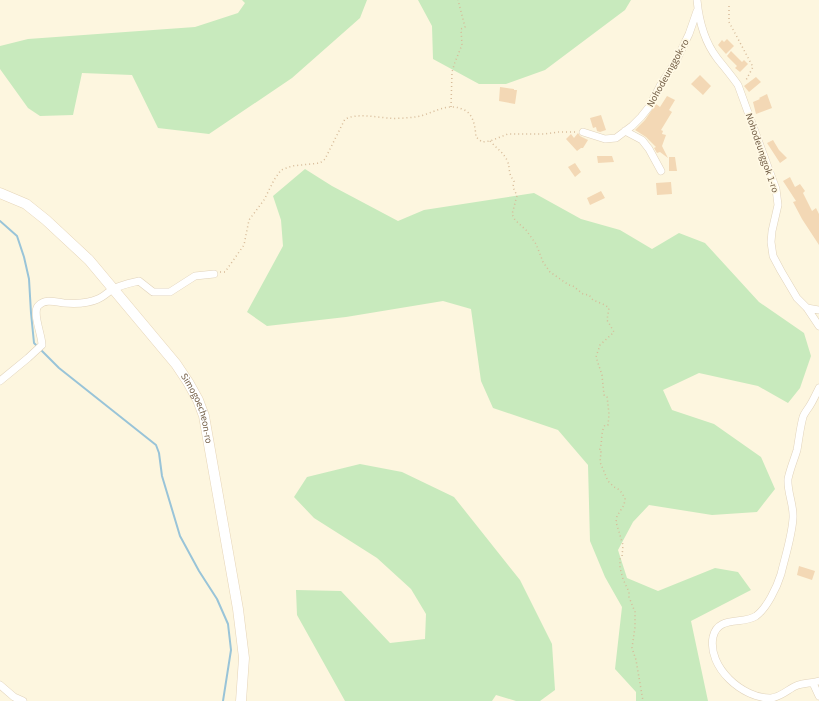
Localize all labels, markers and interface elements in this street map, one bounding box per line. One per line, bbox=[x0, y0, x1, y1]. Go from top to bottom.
street label: Nohodeunggok-ro bbox=[643, 36, 693, 110]
street label: Nohodeunggok 1-ro bbox=[742, 111, 782, 195]
street label: Simogoecheon-ro bbox=[177, 371, 216, 445]

